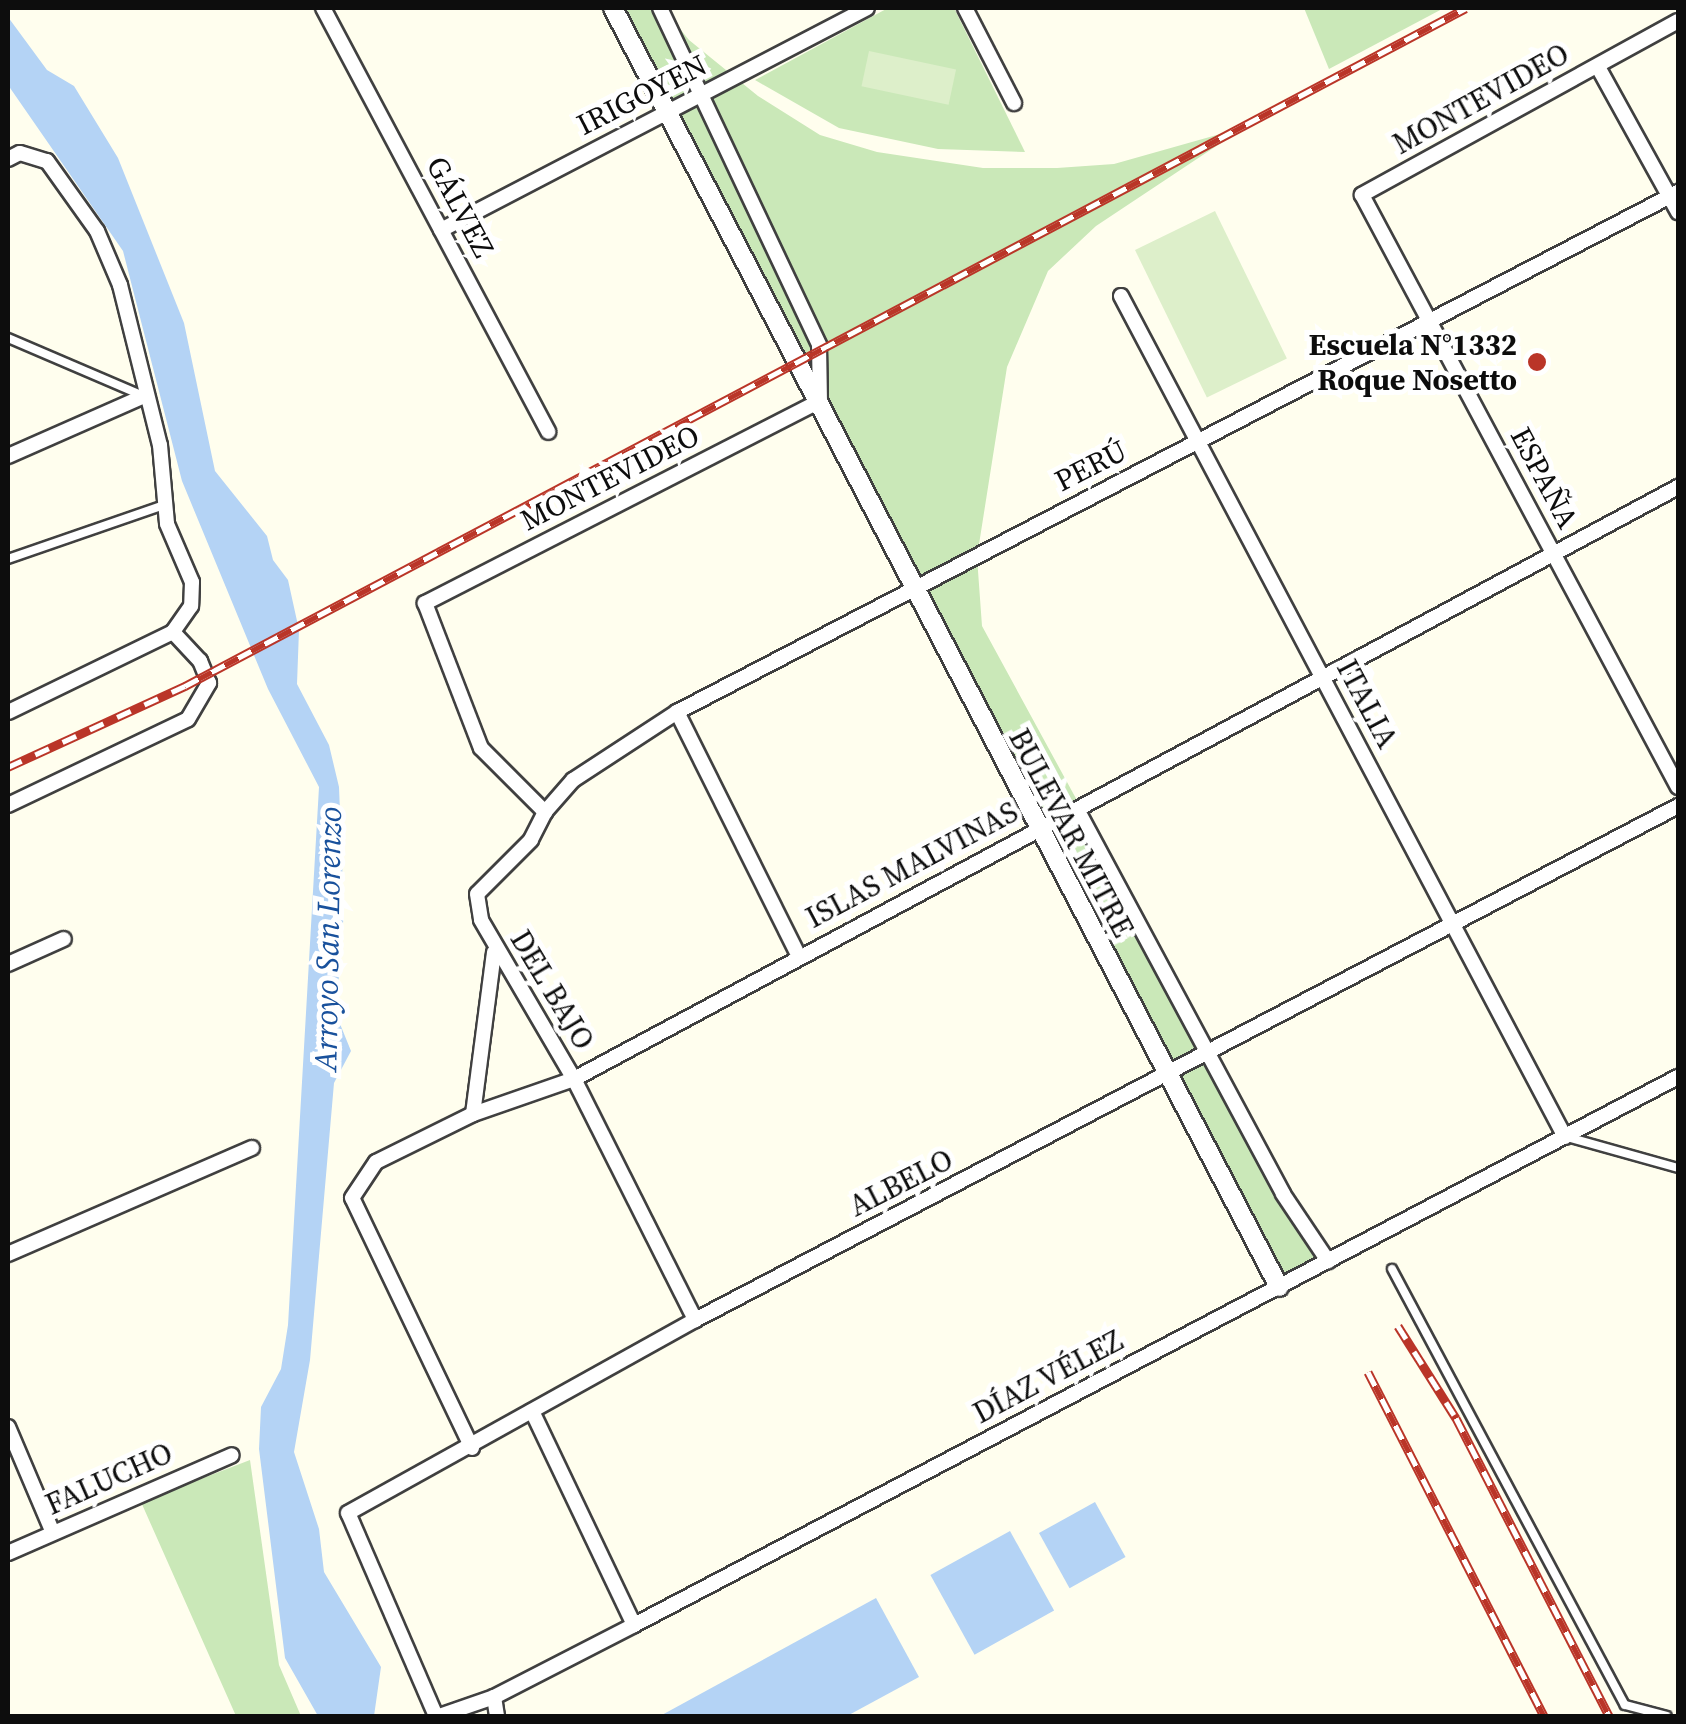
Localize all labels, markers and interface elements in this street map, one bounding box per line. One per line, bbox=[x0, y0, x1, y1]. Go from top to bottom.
street label: MONTEVIDEO bbox=[1387, 36, 1575, 162]
street label: IRIGOYEN bbox=[571, 47, 713, 143]
street label: GÁLVEZ bbox=[419, 150, 501, 264]
place label: Escuela N°1332 Roque Nosetto bbox=[1309, 327, 1517, 398]
marker: Escuela N°1332 Roque Nosetto bbox=[1526, 351, 1548, 373]
street label: MONTEVIDEO bbox=[515, 418, 705, 538]
street label: ESPAÑA bbox=[1502, 421, 1586, 535]
street label: PERÚ bbox=[1049, 433, 1133, 499]
street label: ITALIA bbox=[1329, 654, 1405, 754]
street label: BULEVAR MITRE bbox=[1001, 723, 1141, 943]
street label: ISLAS MALVINAS bbox=[800, 794, 1024, 936]
water label: Arroyo San Lorenzo bbox=[306, 806, 350, 1072]
street label: DEL BAJO bbox=[502, 924, 602, 1056]
street label: ALBELO bbox=[843, 1142, 959, 1224]
street label: DÍAZ VÉLEZ bbox=[967, 1322, 1129, 1432]
street label: FALUCHO bbox=[40, 1435, 178, 1523]

